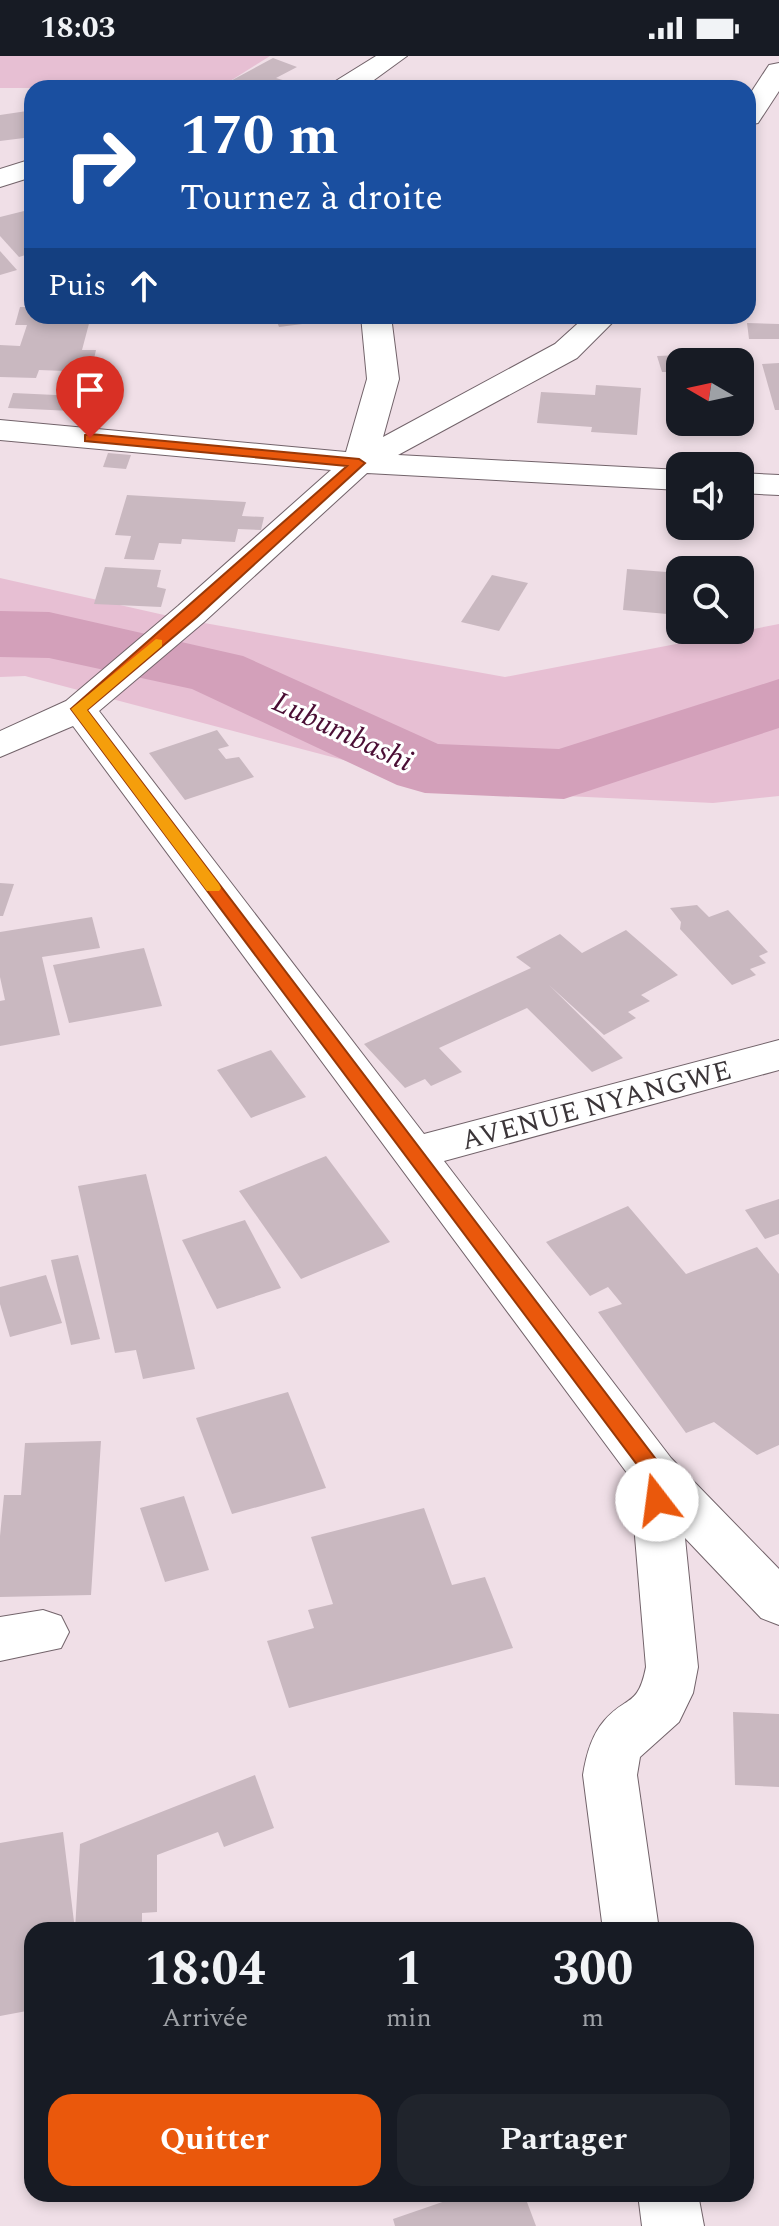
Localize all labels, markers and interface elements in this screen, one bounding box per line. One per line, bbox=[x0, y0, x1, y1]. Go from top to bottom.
text: 18:03 bbox=[40, 5, 115, 51]
text: 170 m bbox=[180, 94, 339, 179]
icon: right bbox=[48, 112, 152, 216]
text: Tournez à droite bbox=[180, 171, 443, 226]
text: Puis bbox=[48, 263, 106, 309]
icon: ahead bbox=[122, 264, 166, 308]
north arrow bbox=[666, 348, 754, 436]
map controls bbox=[666, 348, 754, 644]
pin bbox=[56, 356, 124, 438]
icon: arrive bbox=[68, 368, 112, 412]
button: sound bbox=[666, 452, 754, 540]
button: search bbox=[666, 556, 754, 644]
water label: Lubumbashi bbox=[265, 679, 420, 785]
street label: AVENUE NYANGWE bbox=[457, 1049, 736, 1162]
position arrow bbox=[615, 1458, 699, 1542]
text: 18:04 bbox=[145, 1933, 265, 2006]
text: 1 bbox=[395, 1933, 422, 2006]
text: 300 bbox=[552, 1933, 633, 2006]
text: Arrivée bbox=[162, 1998, 248, 2038]
text: min bbox=[386, 1998, 432, 2038]
text: m bbox=[582, 1998, 604, 2038]
button: Quitter bbox=[48, 2094, 381, 2186]
button: Partager bbox=[397, 2094, 730, 2186]

